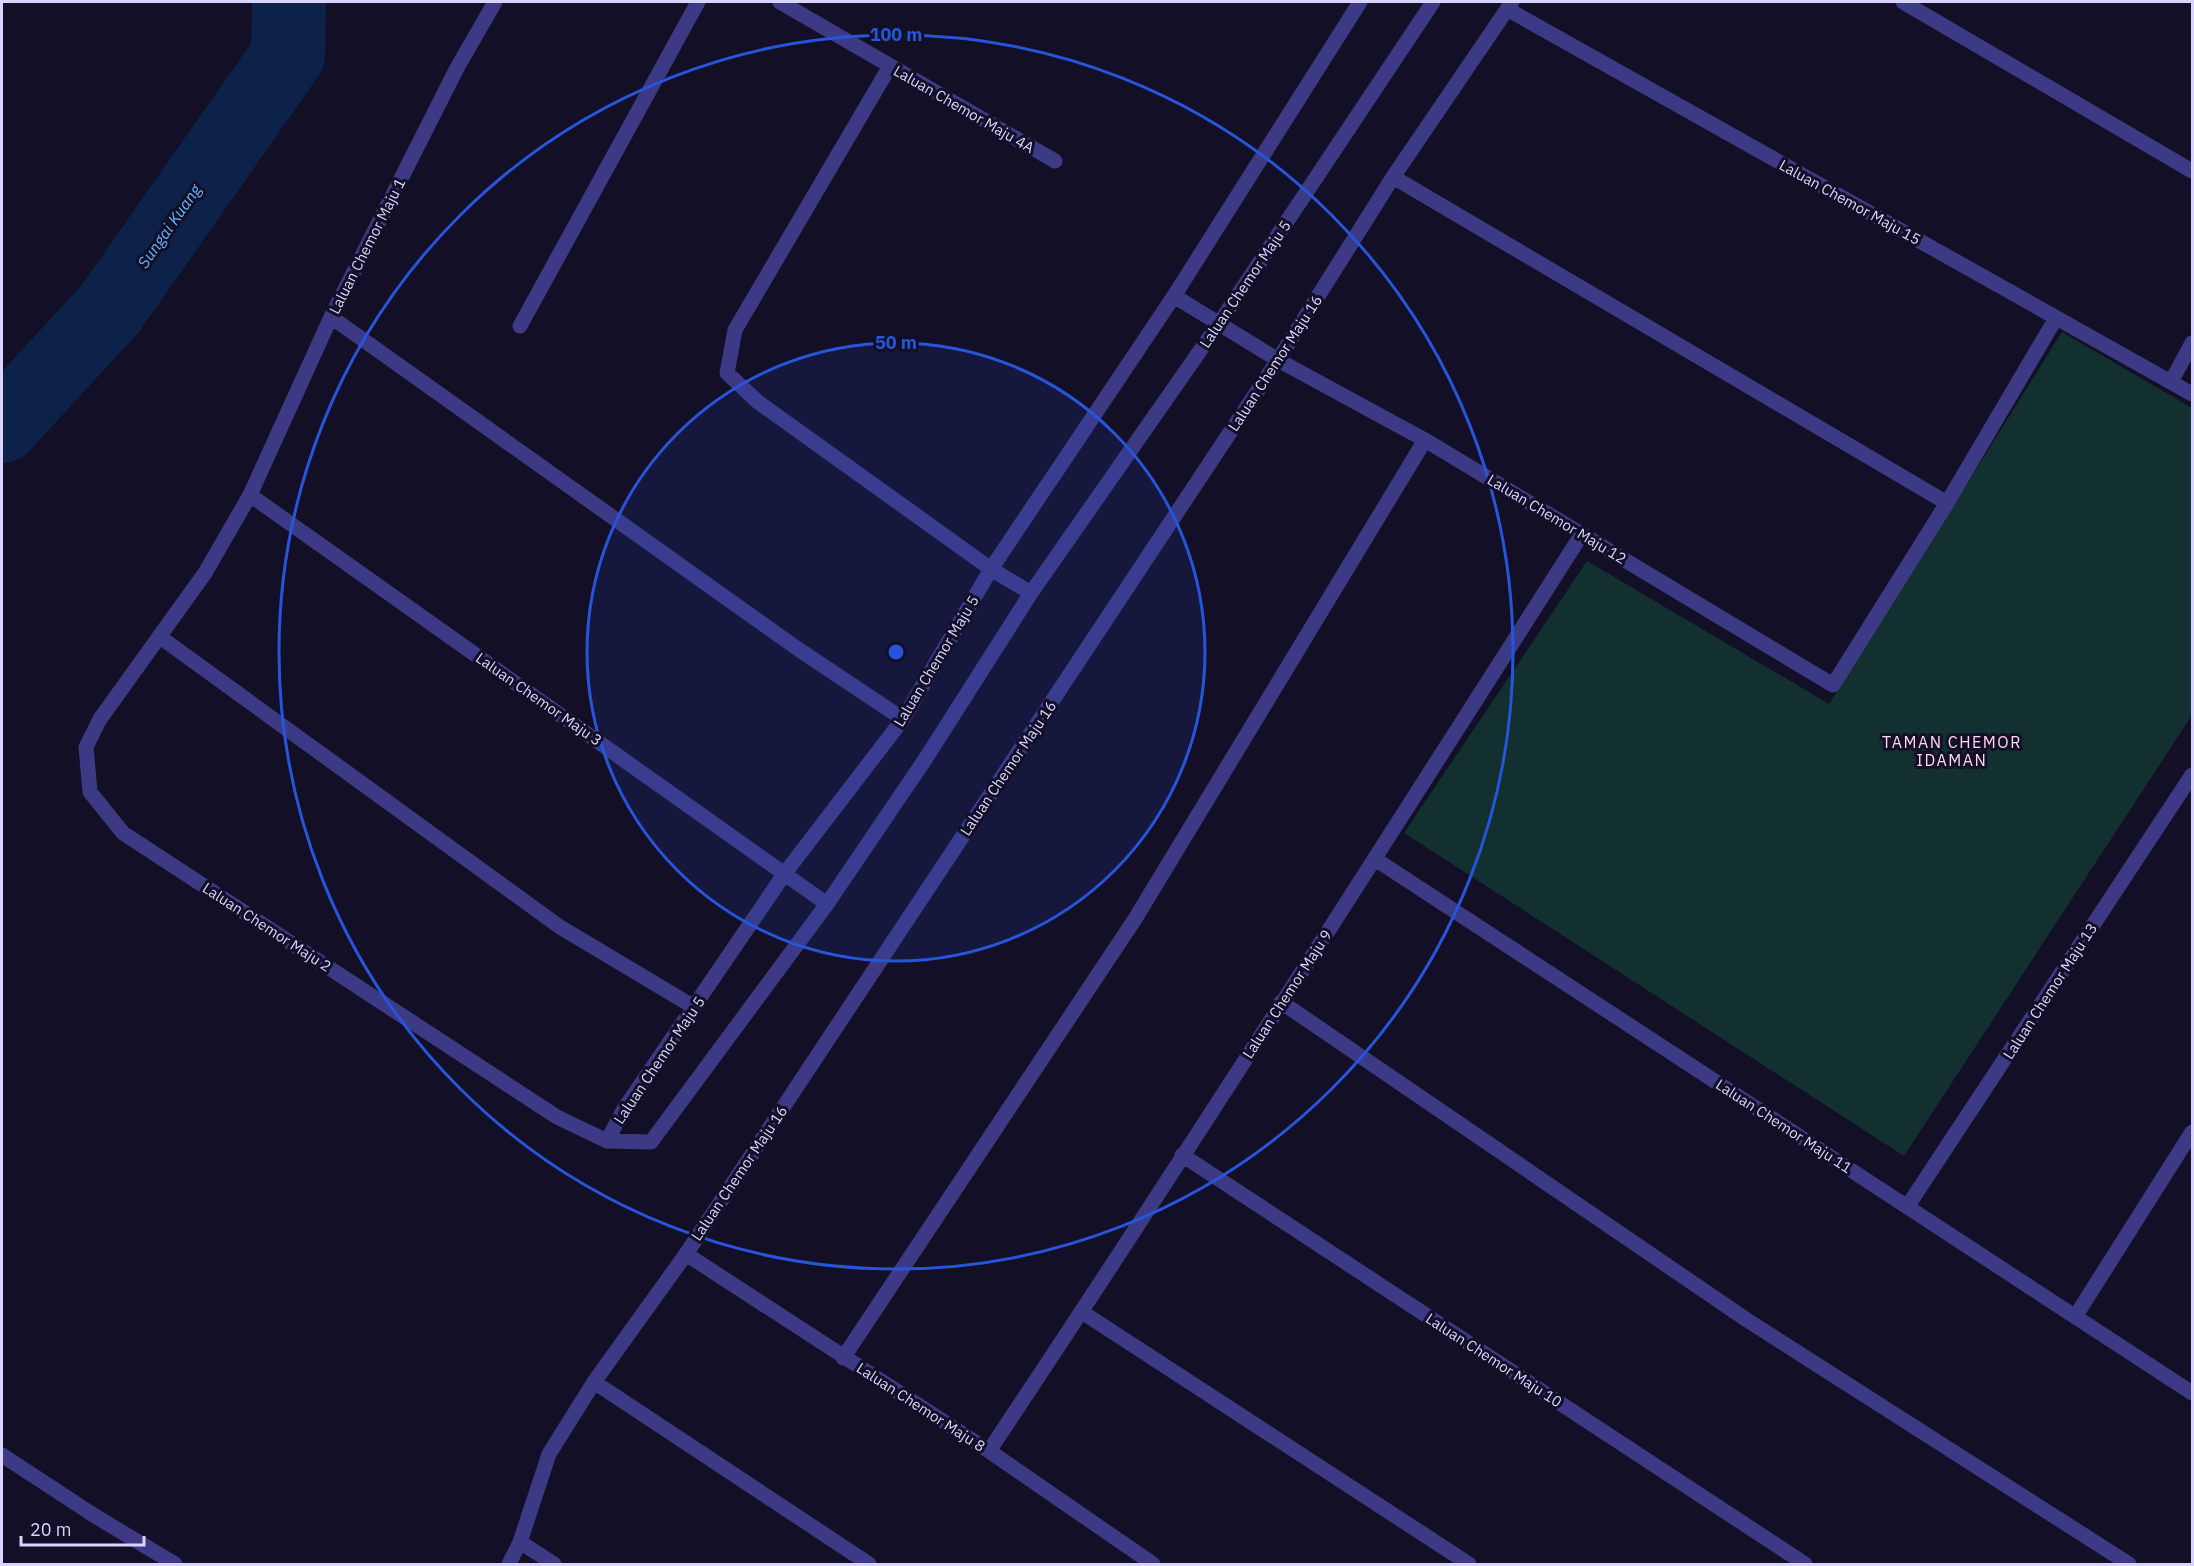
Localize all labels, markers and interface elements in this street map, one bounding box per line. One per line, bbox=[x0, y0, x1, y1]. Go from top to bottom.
text: 100 m bbox=[870, 23, 922, 46]
street label: Laluan Chemor Maju 4A bbox=[890, 61, 1038, 157]
street label: Laluan Chemor Maju 15 bbox=[1776, 155, 1924, 249]
street label: Laluan Chemor Maju 1 bbox=[325, 175, 409, 317]
water label: Sungai Kuang bbox=[133, 180, 206, 272]
street label: Laluan Chemor Maju 5 bbox=[1195, 217, 1295, 351]
street label: Laluan Chemor Maju 16 bbox=[1224, 291, 1326, 435]
text: 50 m bbox=[875, 331, 917, 354]
street label: Laluan Chemor Maju 12 bbox=[1484, 470, 1630, 568]
street label: Laluan Chemor Maju 5 bbox=[889, 592, 983, 730]
centre of rings bbox=[886, 642, 906, 662]
street label: Laluan Chemor Maju 3 bbox=[472, 648, 606, 750]
street label: Laluan Chemor Maju 16 bbox=[956, 697, 1060, 839]
district label: TAMAN CHEMOR IDAMAN bbox=[1882, 732, 2022, 770]
street label: Laluan Chemor Maju 2 bbox=[199, 878, 335, 976]
street label: Laluan Chemor Maju 13 bbox=[1999, 919, 2101, 1063]
street label: Laluan Chemor Maju 9 bbox=[1238, 926, 1336, 1062]
street label: Laluan Chemor Maju 5 bbox=[609, 993, 709, 1127]
street label: Laluan Chemor Maju 11 bbox=[1712, 1075, 1856, 1177]
street label: Laluan Chemor Maju 16 bbox=[687, 1102, 791, 1244]
street label: Laluan Chemor Maju 10 bbox=[1422, 1309, 1566, 1411]
street label: Laluan Chemor Maju 8 bbox=[853, 1358, 989, 1456]
scale bar bbox=[21, 1509, 144, 1547]
text: 20 m bbox=[30, 1518, 72, 1541]

